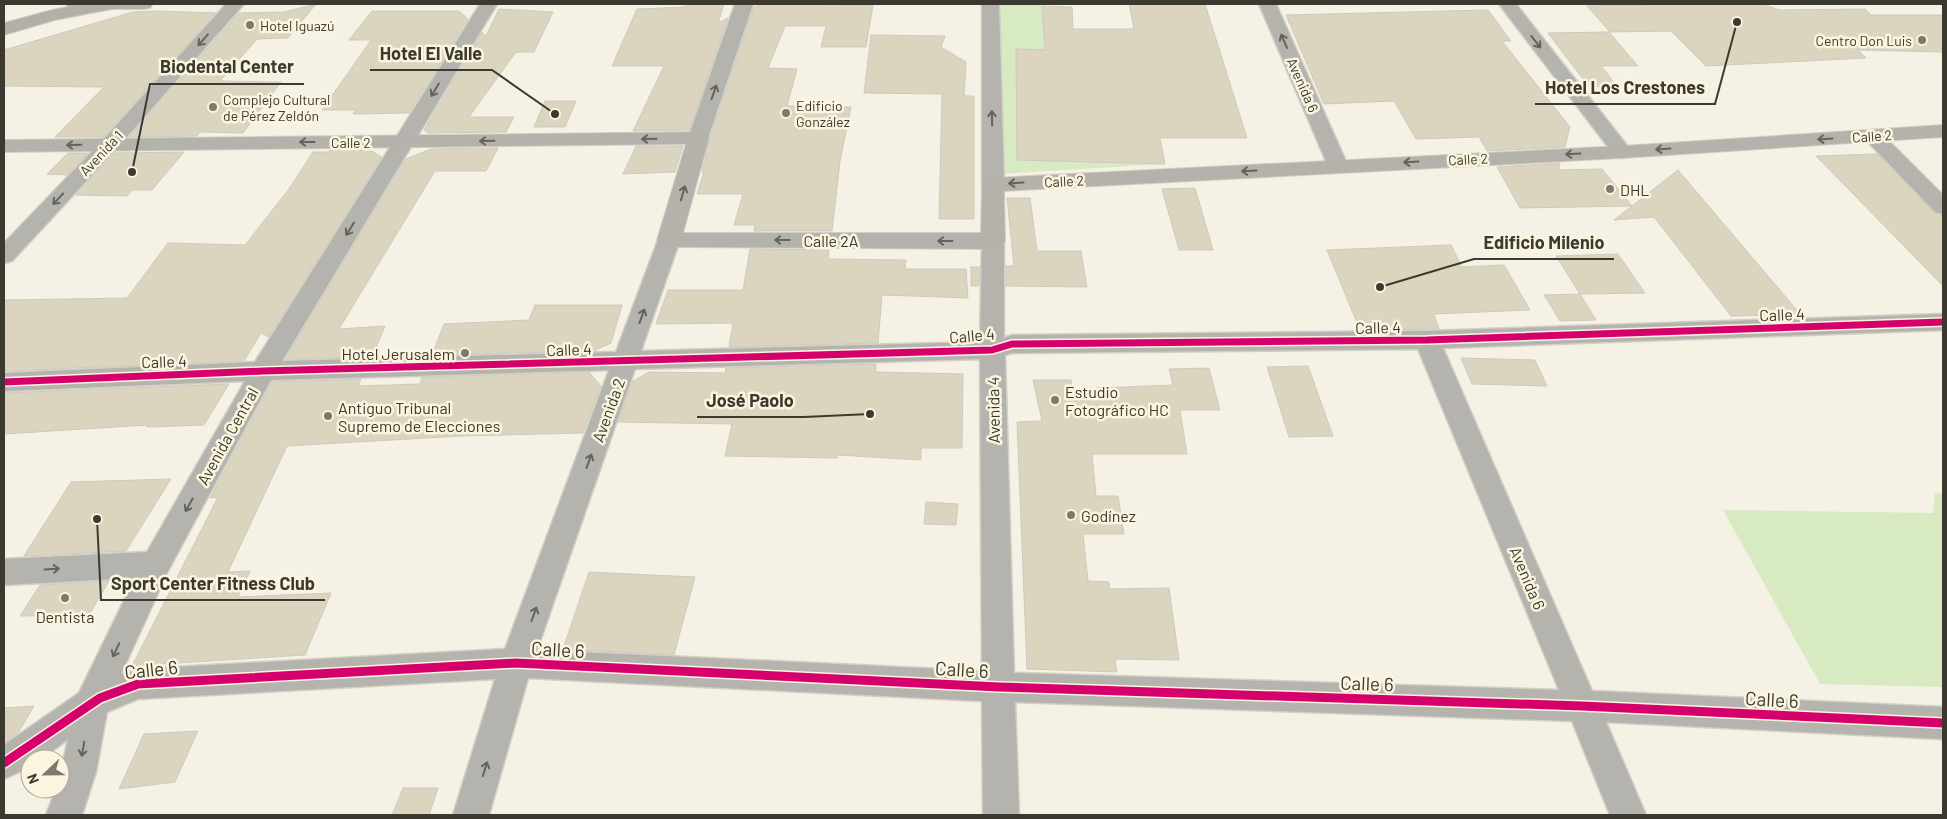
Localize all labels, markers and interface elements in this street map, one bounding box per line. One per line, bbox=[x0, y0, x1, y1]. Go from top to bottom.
place label: Hotel Iguazú bbox=[260, 17, 335, 34]
marker: Hotel Iguazú bbox=[244, 19, 256, 31]
place label: Centro Don Luis bbox=[1816, 32, 1912, 49]
one-way arrow bbox=[197, 34, 209, 47]
one-way arrow bbox=[1278, 34, 1288, 49]
marker: Centro Don Luis bbox=[1916, 34, 1928, 46]
one-way arrow bbox=[1531, 35, 1542, 48]
callout: Hotel El Valle bbox=[370, 37, 492, 70]
text: Hotel El Valle bbox=[380, 42, 482, 64]
callout: Biodental Center bbox=[150, 51, 304, 84]
text: Biodental Center bbox=[160, 55, 294, 77]
street label: Avenida 6 bbox=[1283, 55, 1323, 115]
callout: Hotel Los Crestones bbox=[1535, 71, 1715, 104]
text: Hotel Los Crestones bbox=[1545, 76, 1705, 98]
one-way arrow bbox=[429, 83, 439, 97]
one-way arrow bbox=[710, 85, 719, 100]
place label: Complejo Cultural de Pérez Zeldón bbox=[223, 91, 330, 124]
place label: Edificio González bbox=[796, 97, 850, 130]
marker: Complejo Cultural de Pérez Zeldón bbox=[207, 101, 219, 113]
marker: Edificio González bbox=[780, 107, 792, 119]
one-way arrow bbox=[987, 111, 996, 127]
street label: Calle 2 bbox=[1852, 126, 1892, 146]
street label: Avenida 1 bbox=[76, 127, 126, 179]
street label: Calle 2 bbox=[331, 134, 371, 151]
one-way arrow bbox=[642, 134, 658, 144]
one-way arrow bbox=[1817, 135, 1833, 144]
one-way arrow bbox=[479, 136, 496, 146]
one-way arrow bbox=[299, 137, 316, 147]
one-way arrow bbox=[67, 140, 83, 150]
one-way arrow bbox=[1655, 145, 1671, 154]
street label: Calle 2 bbox=[1448, 149, 1488, 169]
one-way arrow bbox=[1565, 150, 1581, 159]
one-way arrow bbox=[1403, 158, 1419, 167]
one-way arrow bbox=[1241, 166, 1257, 175]
street label: Calle 2 bbox=[1044, 171, 1084, 191]
one-way arrow bbox=[1009, 179, 1025, 188]
place label: DHL bbox=[1620, 180, 1649, 199]
marker: DHL bbox=[1604, 183, 1616, 195]
one-way arrow bbox=[678, 185, 688, 201]
one-way arrow bbox=[52, 193, 64, 205]
one-way arrow bbox=[345, 221, 355, 235]
callout: Edificio Milenio bbox=[1474, 226, 1614, 259]
street label: Calle 2A bbox=[803, 231, 859, 250]
text: Edificio Milenio bbox=[1484, 231, 1604, 253]
one-way arrow bbox=[774, 235, 790, 245]
one-way arrow bbox=[937, 236, 953, 246]
street label: Calle 4 bbox=[1759, 304, 1805, 324]
one-way arrow bbox=[638, 308, 647, 324]
street label: Calle 4 bbox=[1355, 317, 1401, 337]
street label: Calle 4 bbox=[948, 324, 996, 346]
street label: Calle 4 bbox=[546, 339, 592, 359]
place label: Hotel Jerusalem bbox=[341, 344, 455, 363]
marker: Hotel Jerusalem bbox=[459, 347, 471, 359]
street label: Calle 4 bbox=[141, 351, 187, 371]
street label: Avenida 2 bbox=[588, 375, 628, 445]
street label: Avenida 4 bbox=[983, 376, 1003, 444]
place label: Estudio Fotográfico HC bbox=[1065, 382, 1169, 419]
street label: Avenida Central bbox=[192, 384, 262, 488]
callout: José Paolo bbox=[697, 384, 804, 417]
text: José Paolo bbox=[706, 389, 794, 411]
marker: Estudio Fotográfico HC bbox=[1049, 394, 1061, 406]
place label: Antiguo Tribunal Supremo de Elecciones bbox=[338, 398, 500, 435]
marker: Antiguo Tribunal Supremo de Elecciones bbox=[322, 410, 334, 422]
one-way arrow bbox=[585, 453, 595, 469]
one-way arrow bbox=[183, 497, 193, 512]
place label: Godínez bbox=[1081, 506, 1136, 525]
marker: Godínez bbox=[1065, 509, 1077, 521]
street label: Avenida 6 bbox=[1506, 544, 1550, 612]
one-way arrow bbox=[44, 565, 60, 574]
callout: Sport Center Fitness Club bbox=[101, 567, 325, 600]
text: Sport Center Fitness Club bbox=[111, 572, 315, 594]
marker: Dentista bbox=[59, 592, 71, 604]
place label: Dentista bbox=[36, 607, 94, 626]
one-way arrow bbox=[530, 607, 539, 622]
street label: Calle 6 bbox=[531, 636, 585, 662]
one-way arrow bbox=[110, 642, 120, 657]
street label: Calle 6 bbox=[123, 655, 179, 683]
street label: Calle 6 bbox=[935, 656, 989, 682]
street label: Calle 6 bbox=[1340, 671, 1394, 695]
street label: Calle 6 bbox=[1745, 686, 1799, 712]
one-way arrow bbox=[78, 741, 87, 757]
north arrow bbox=[20, 749, 70, 799]
one-way arrow bbox=[480, 761, 490, 777]
text: N bbox=[23, 772, 42, 787]

